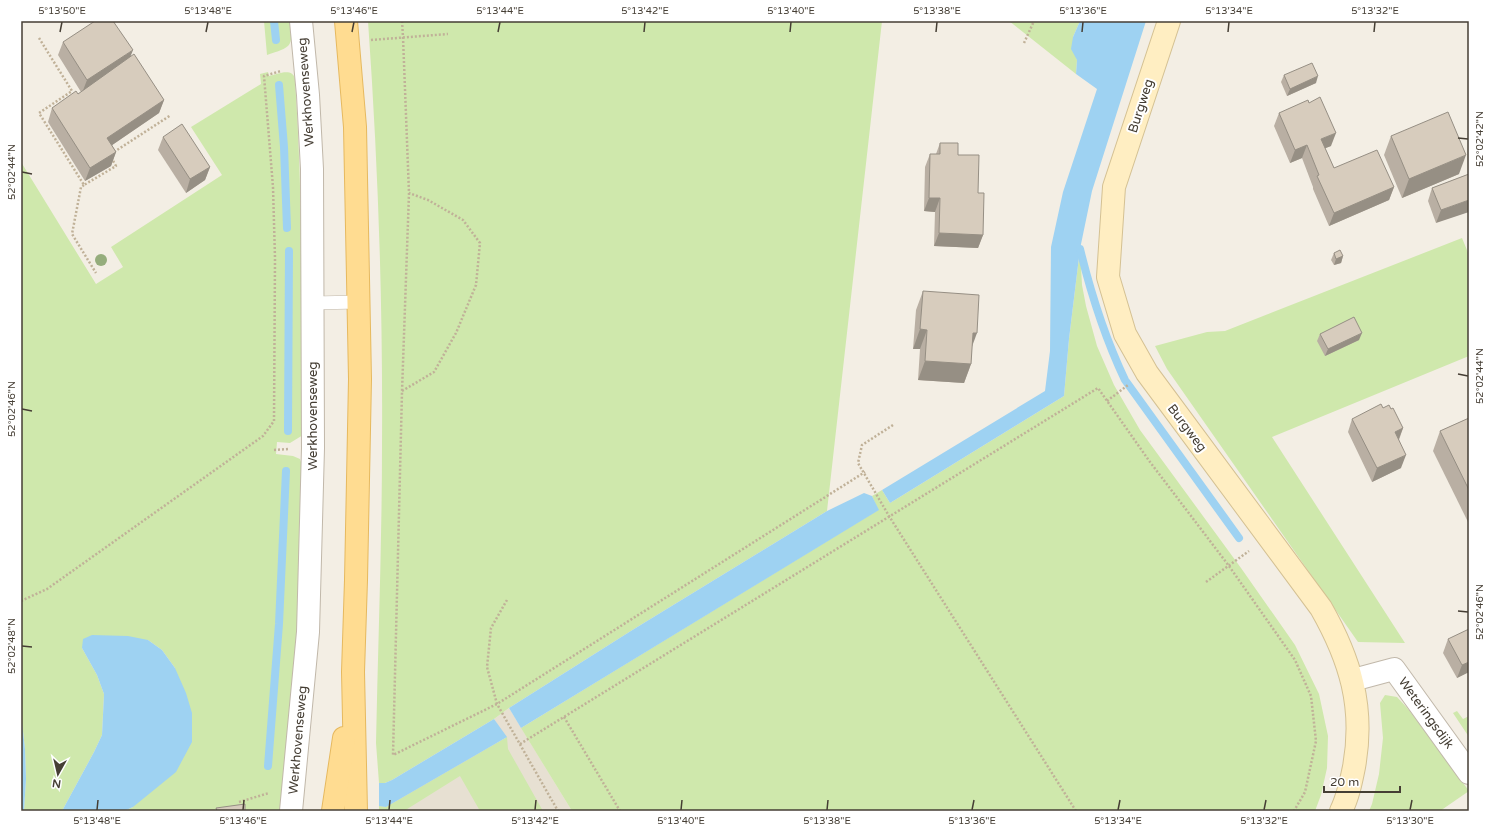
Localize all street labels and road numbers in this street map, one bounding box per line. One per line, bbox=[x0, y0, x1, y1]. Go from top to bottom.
street label: Werkhovenseweg bbox=[294, 37, 318, 147]
street label: Burgweg bbox=[1125, 77, 1157, 135]
street label: Werkhovenseweg bbox=[305, 361, 321, 471]
street label: Burgweg bbox=[1164, 401, 1210, 455]
street label: Weteringsdijk bbox=[1395, 674, 1457, 752]
street label: Werkhovenseweg bbox=[285, 685, 311, 795]

